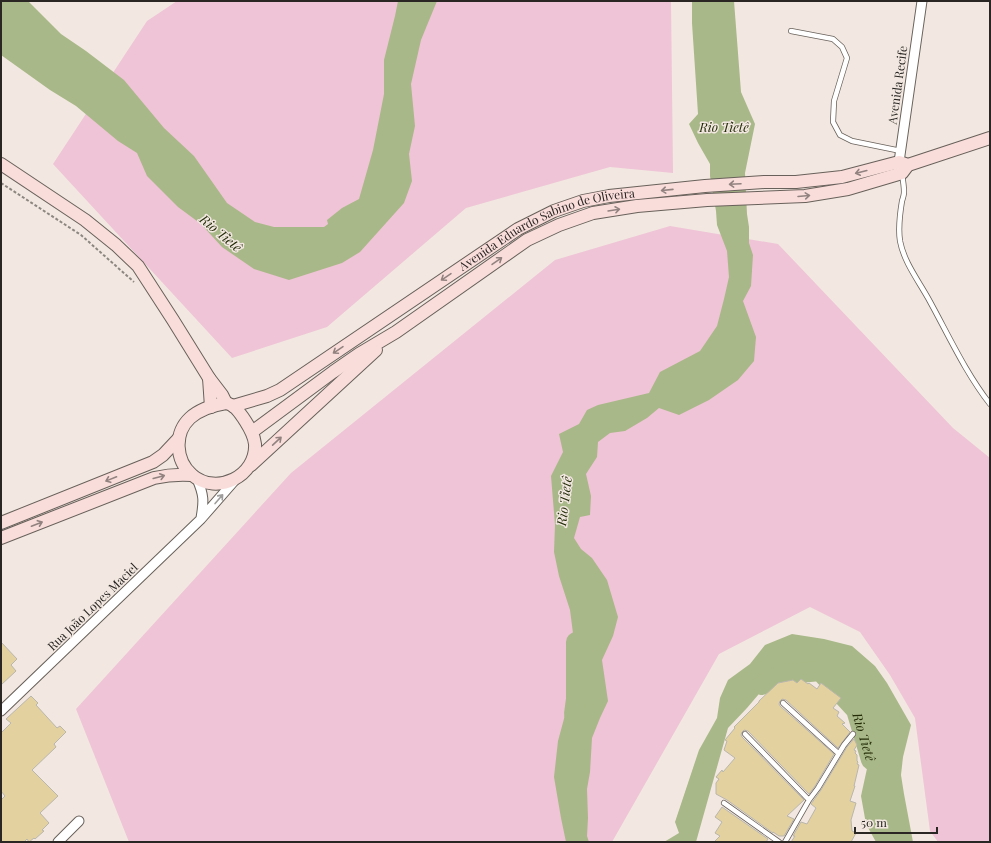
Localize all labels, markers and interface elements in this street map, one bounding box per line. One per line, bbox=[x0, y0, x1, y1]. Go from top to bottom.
street label: Avenida Recife bbox=[883, 45, 910, 126]
water label: Rio Tietê bbox=[698, 118, 750, 135]
one-way arrow bbox=[855, 169, 868, 176]
one-way arrow bbox=[729, 181, 742, 188]
street label: Avenida Eduardo Sabino de Oliveira bbox=[455, 184, 636, 274]
one-way arrow bbox=[661, 186, 674, 194]
one-way arrow bbox=[797, 192, 810, 199]
one-way arrow bbox=[607, 205, 620, 213]
water label: Rio Tietê bbox=[196, 210, 247, 256]
one-way arrow bbox=[491, 257, 502, 265]
one-way arrow bbox=[441, 273, 452, 281]
one-way arrow bbox=[333, 346, 344, 354]
one-way arrow bbox=[272, 436, 282, 445]
one-way arrow bbox=[152, 473, 165, 481]
water label: Rio Tietê bbox=[552, 474, 575, 528]
one-way arrow bbox=[105, 476, 117, 483]
one-way arrow bbox=[214, 494, 223, 504]
one-way arrow bbox=[31, 520, 43, 528]
street label: Rua João Lopes Maciel bbox=[44, 559, 141, 654]
water label: Rio Tietê bbox=[849, 710, 880, 764]
scale bar bbox=[855, 809, 937, 835]
text: 50 m bbox=[861, 814, 887, 830]

